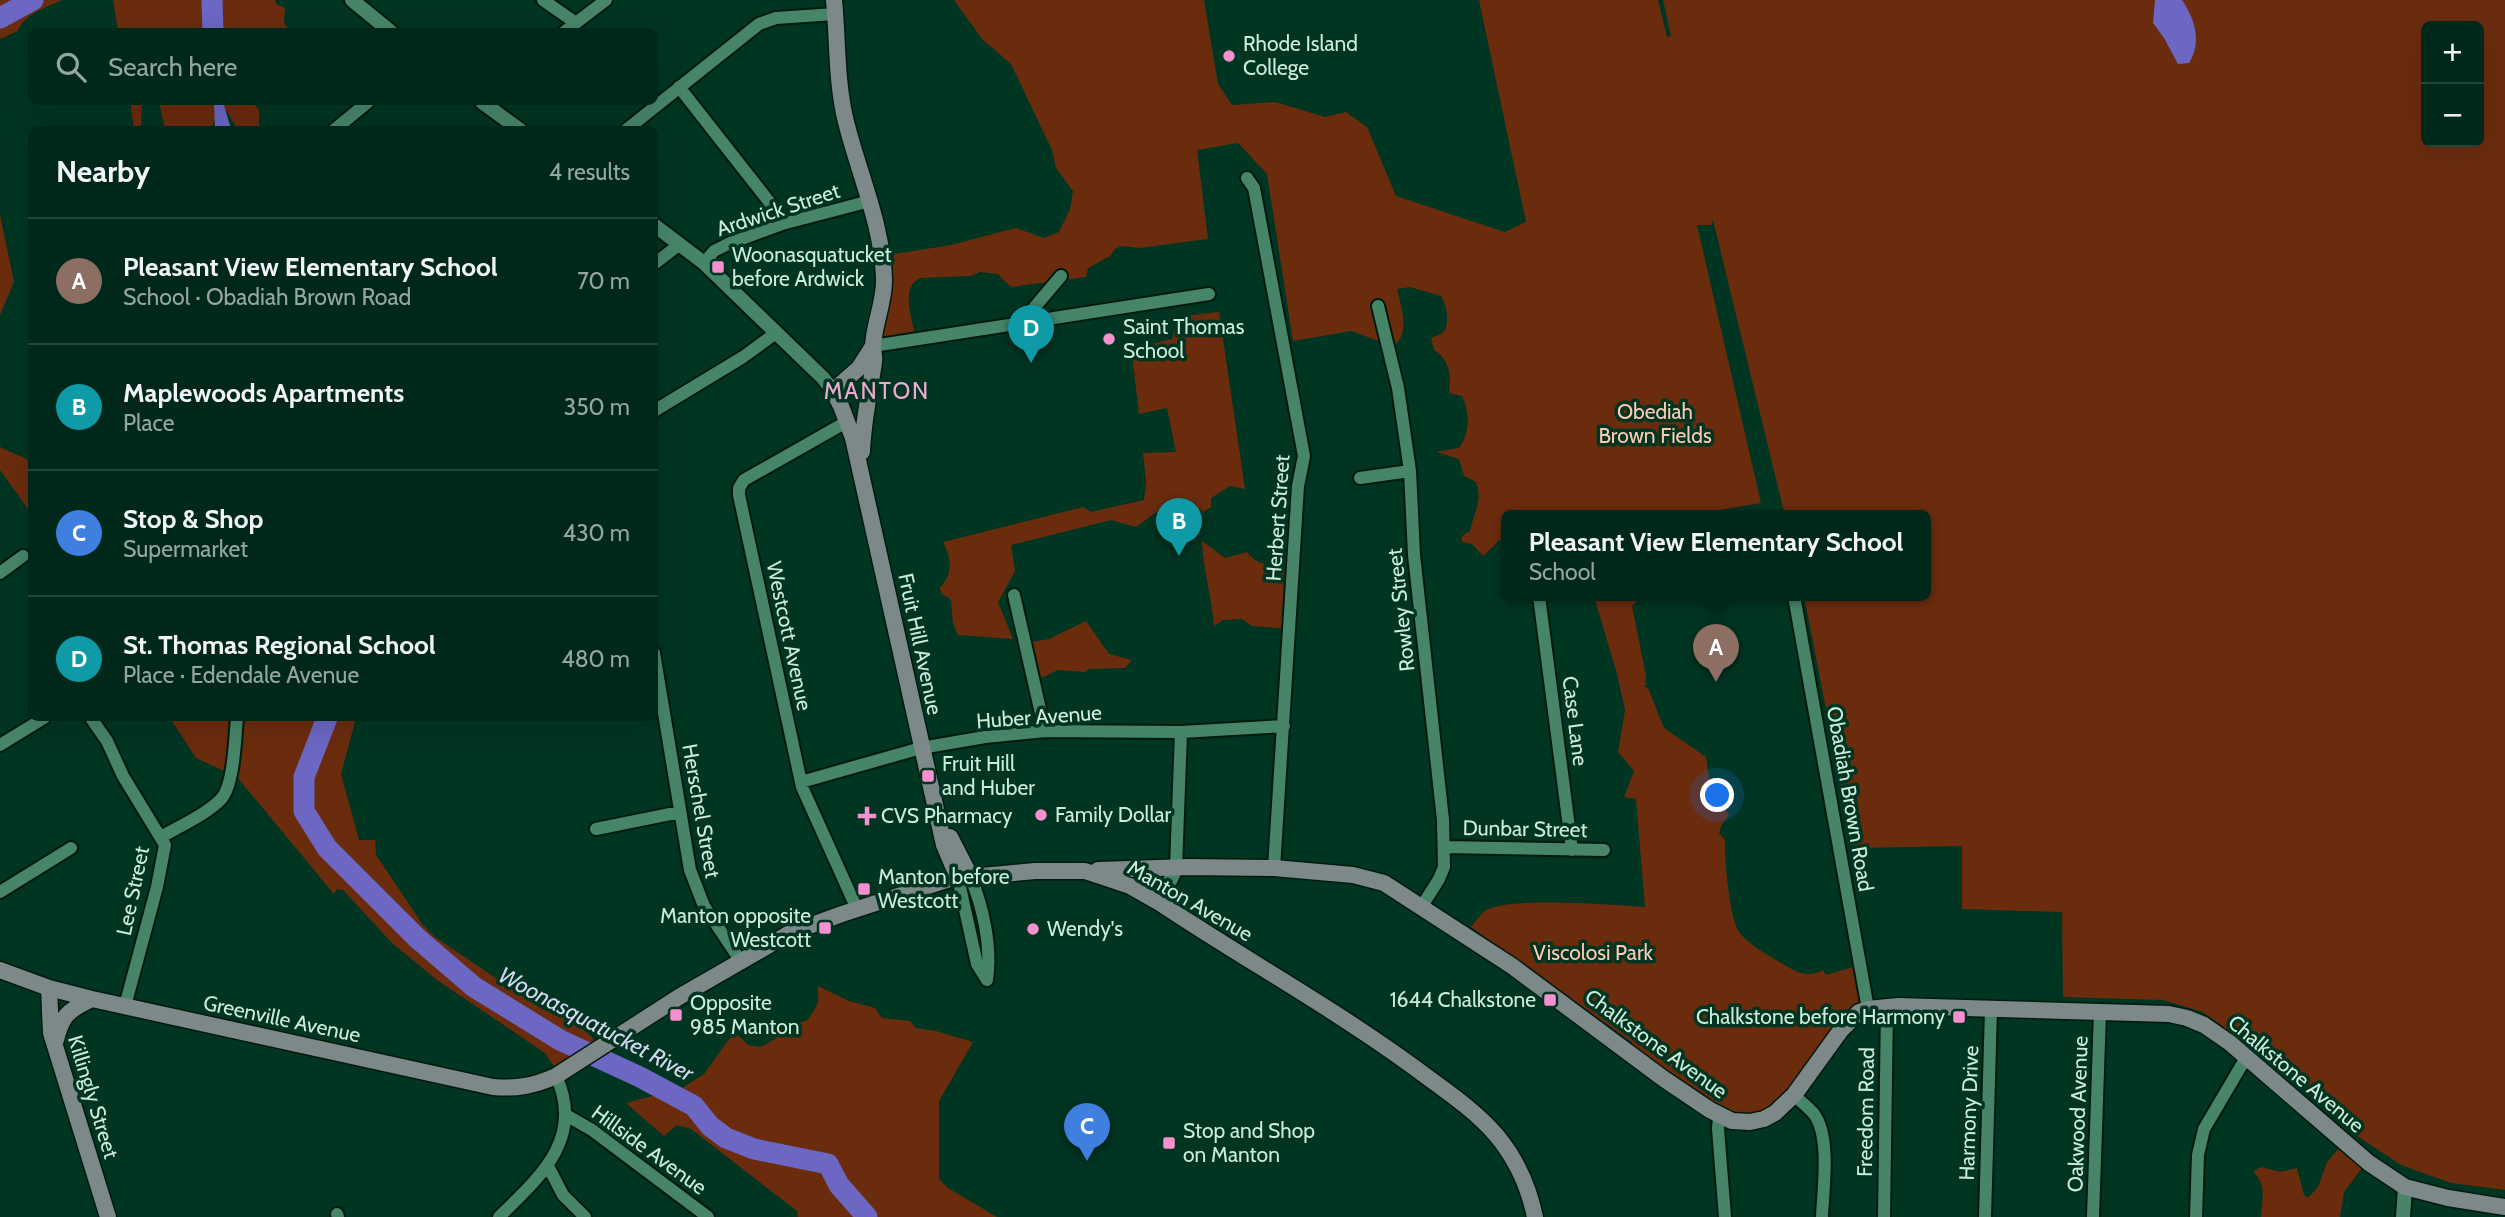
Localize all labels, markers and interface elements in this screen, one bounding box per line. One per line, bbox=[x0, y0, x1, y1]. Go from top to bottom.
map controls bbox=[2421, 21, 2484, 147]
button: + bbox=[2421, 21, 2484, 84]
search box bbox=[28, 28, 658, 105]
place label: Rhode Island College bbox=[1243, 31, 1358, 80]
icon: search bbox=[52, 48, 90, 86]
marker: Rhode Island College bbox=[1221, 48, 1237, 64]
text: Search here bbox=[108, 51, 237, 83]
button: − bbox=[2421, 84, 2484, 147]
text: Nearby bbox=[56, 153, 150, 190]
text: 4 results bbox=[549, 158, 630, 186]
street label: Ardwick Street bbox=[713, 178, 843, 241]
place label: Woonasquatucket before Ardwick bbox=[732, 242, 892, 291]
text: Pleasant View Elementary School bbox=[123, 251, 498, 283]
marker: Woonasquatucket before Ardwick bbox=[710, 259, 726, 275]
text: A bbox=[72, 267, 86, 295]
text: 70 m bbox=[577, 267, 630, 295]
text: School · Obadiah Brown Road bbox=[123, 283, 411, 311]
pin: D bbox=[1008, 305, 1054, 363]
place label: Saint Thomas School bbox=[1123, 314, 1245, 363]
marker: Saint Thomas School bbox=[1101, 331, 1117, 347]
text: Maplewoods Apartments bbox=[123, 377, 404, 409]
district label: MANTON bbox=[824, 377, 930, 405]
text: B bbox=[72, 393, 86, 421]
text: 350 m bbox=[564, 393, 630, 421]
park label: Obediah Brown Fields bbox=[1598, 399, 1712, 448]
text: Place bbox=[123, 409, 175, 437]
street label: Herbert Street bbox=[1261, 454, 1294, 582]
pin: B bbox=[1156, 498, 1202, 556]
text: Stop & Shop bbox=[123, 503, 263, 535]
popup bbox=[1501, 510, 1931, 601]
text: C bbox=[72, 519, 86, 547]
text: 430 m bbox=[563, 519, 630, 547]
text: Pleasant View Elementary School bbox=[1529, 526, 1903, 558]
text: Supermarket bbox=[123, 535, 248, 563]
street label: Rowley Street bbox=[1382, 547, 1419, 673]
text: School bbox=[1529, 558, 1596, 586]
street label: Westcott Avenue bbox=[761, 559, 818, 713]
street label: Fruit Hill Avenue bbox=[893, 571, 948, 717]
pin: A bbox=[1693, 624, 1739, 682]
text: St. Thomas Regional School bbox=[123, 629, 436, 661]
text: D bbox=[71, 645, 87, 673]
text: 480 m bbox=[561, 645, 630, 673]
text: Place · Edendale Avenue bbox=[123, 661, 359, 689]
street label: Case Lane bbox=[1558, 675, 1593, 768]
street label: Huber Avenue bbox=[975, 700, 1103, 733]
street label: Obadiah Brown Road bbox=[1822, 704, 1879, 893]
street label: Herschel Street bbox=[677, 742, 726, 880]
place label: Fruit Hill and Huber bbox=[942, 751, 1035, 800]
marker: Fruit Hill and Huber bbox=[920, 768, 936, 784]
your location bbox=[1700, 778, 1734, 812]
place label: Family Dollar bbox=[1055, 802, 1172, 827]
place label: CVS Pharmacy bbox=[881, 803, 1013, 828]
marker: Family Dollar bbox=[1033, 807, 1049, 823]
marker: CVS Pharmacy bbox=[859, 808, 875, 824]
street label: Dunbar Street bbox=[1462, 815, 1588, 842]
street label: Lee Street bbox=[111, 844, 154, 938]
street label: Manton Avenue bbox=[1123, 855, 1257, 947]
place label: Manton before Westcott bbox=[878, 864, 1010, 913]
marker: Manton before Westcott bbox=[856, 881, 872, 897]
place label: Manton opposite Westcott bbox=[660, 903, 811, 952]
place label: Wendy's bbox=[1047, 916, 1123, 941]
marker: Manton opposite Westcott bbox=[817, 920, 833, 936]
marker: Wendy's bbox=[1025, 921, 1041, 937]
park label: Viscolosi Park bbox=[1533, 940, 1654, 965]
water label: Woonasquatucket River bbox=[494, 961, 699, 1088]
street label: Chalkstone Avenue bbox=[1580, 984, 1733, 1104]
place label: 1644 Chalkstone bbox=[1390, 987, 1536, 1012]
street label: Greenville Avenue bbox=[201, 990, 363, 1047]
place label: Opposite 985 Manton bbox=[690, 990, 800, 1039]
marker: 1644 Chalkstone bbox=[1542, 992, 1558, 1008]
place label: Chalkstone before Harmony bbox=[1696, 1004, 1945, 1029]
marker: Opposite 985 Manton bbox=[668, 1007, 684, 1023]
marker: Chalkstone before Harmony bbox=[1951, 1009, 1967, 1025]
street label: Chalkstone Avenue bbox=[2223, 1009, 2370, 1138]
street label: Killingly Street bbox=[63, 1032, 124, 1161]
street label: Oakwood Avenue bbox=[2062, 1035, 2093, 1193]
street label: Harmony Drive bbox=[1954, 1045, 1983, 1181]
street label: Freedom Road bbox=[1852, 1047, 1879, 1177]
street label: Hillside Avenue bbox=[587, 1100, 712, 1200]
pin: C bbox=[1064, 1103, 1110, 1161]
place label: Stop and Shop on Manton bbox=[1183, 1118, 1315, 1167]
marker: Stop and Shop on Manton bbox=[1161, 1135, 1177, 1151]

